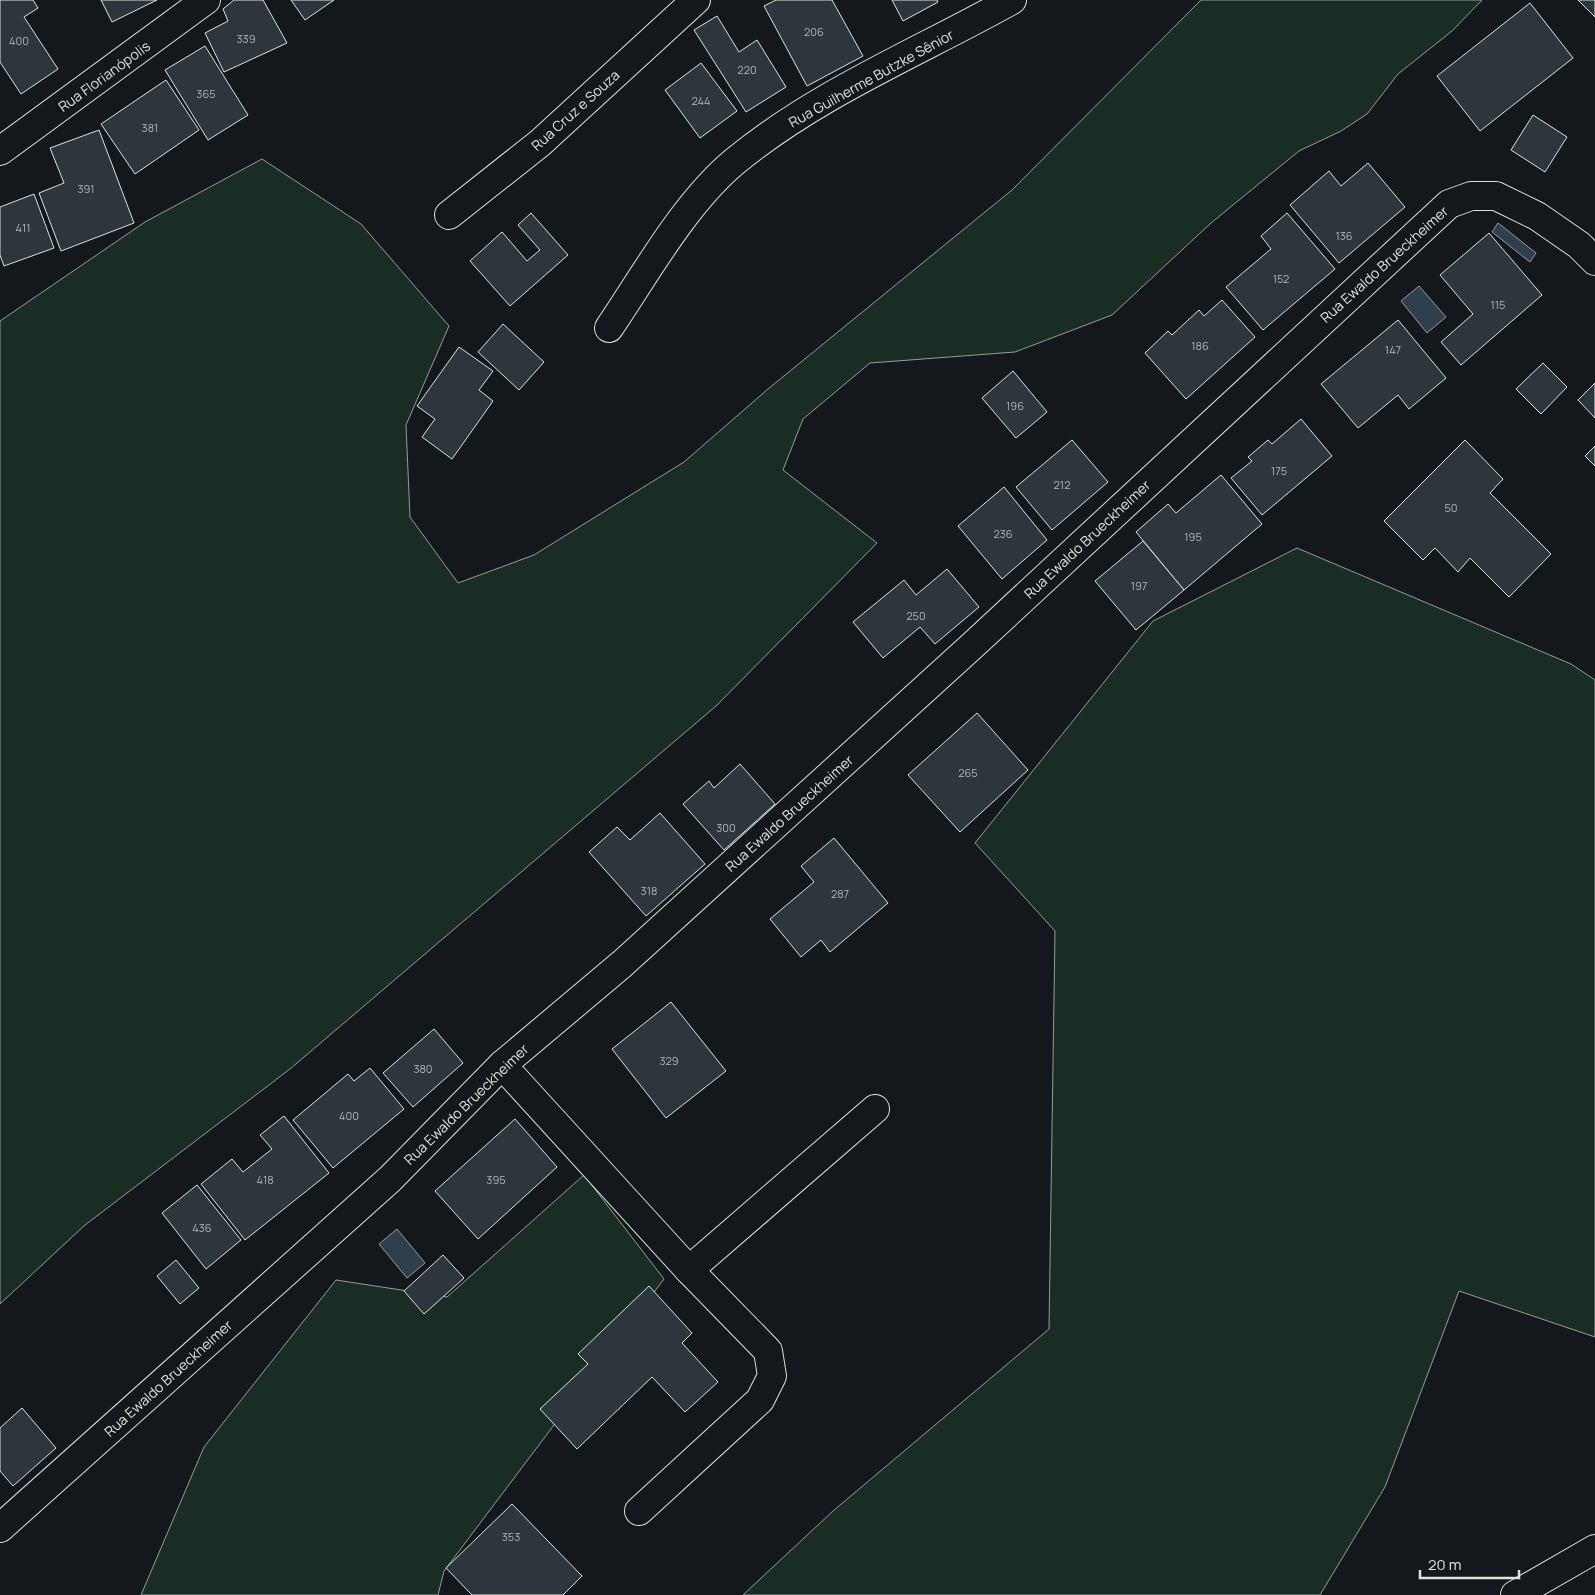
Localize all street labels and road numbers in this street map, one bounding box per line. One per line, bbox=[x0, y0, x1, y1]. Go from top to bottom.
street label: Rua Guilherme Butzke Sênior bbox=[785, 25, 957, 131]
street label: Rua Florianópolis bbox=[54, 36, 154, 116]
street label: Rua Cruz e Souza bbox=[527, 65, 623, 155]
street label: Rua Ewaldo Brueckheimer bbox=[1316, 201, 1452, 327]
street label: Rua Ewaldo Brueckheimer bbox=[1020, 475, 1154, 603]
street label: Rua Ewaldo Brueckheimer bbox=[721, 750, 857, 876]
street label: Rua Ewaldo Brueckheimer bbox=[400, 1039, 532, 1169]
street label: Rua Ewaldo Brueckheimer bbox=[100, 1315, 236, 1441]

